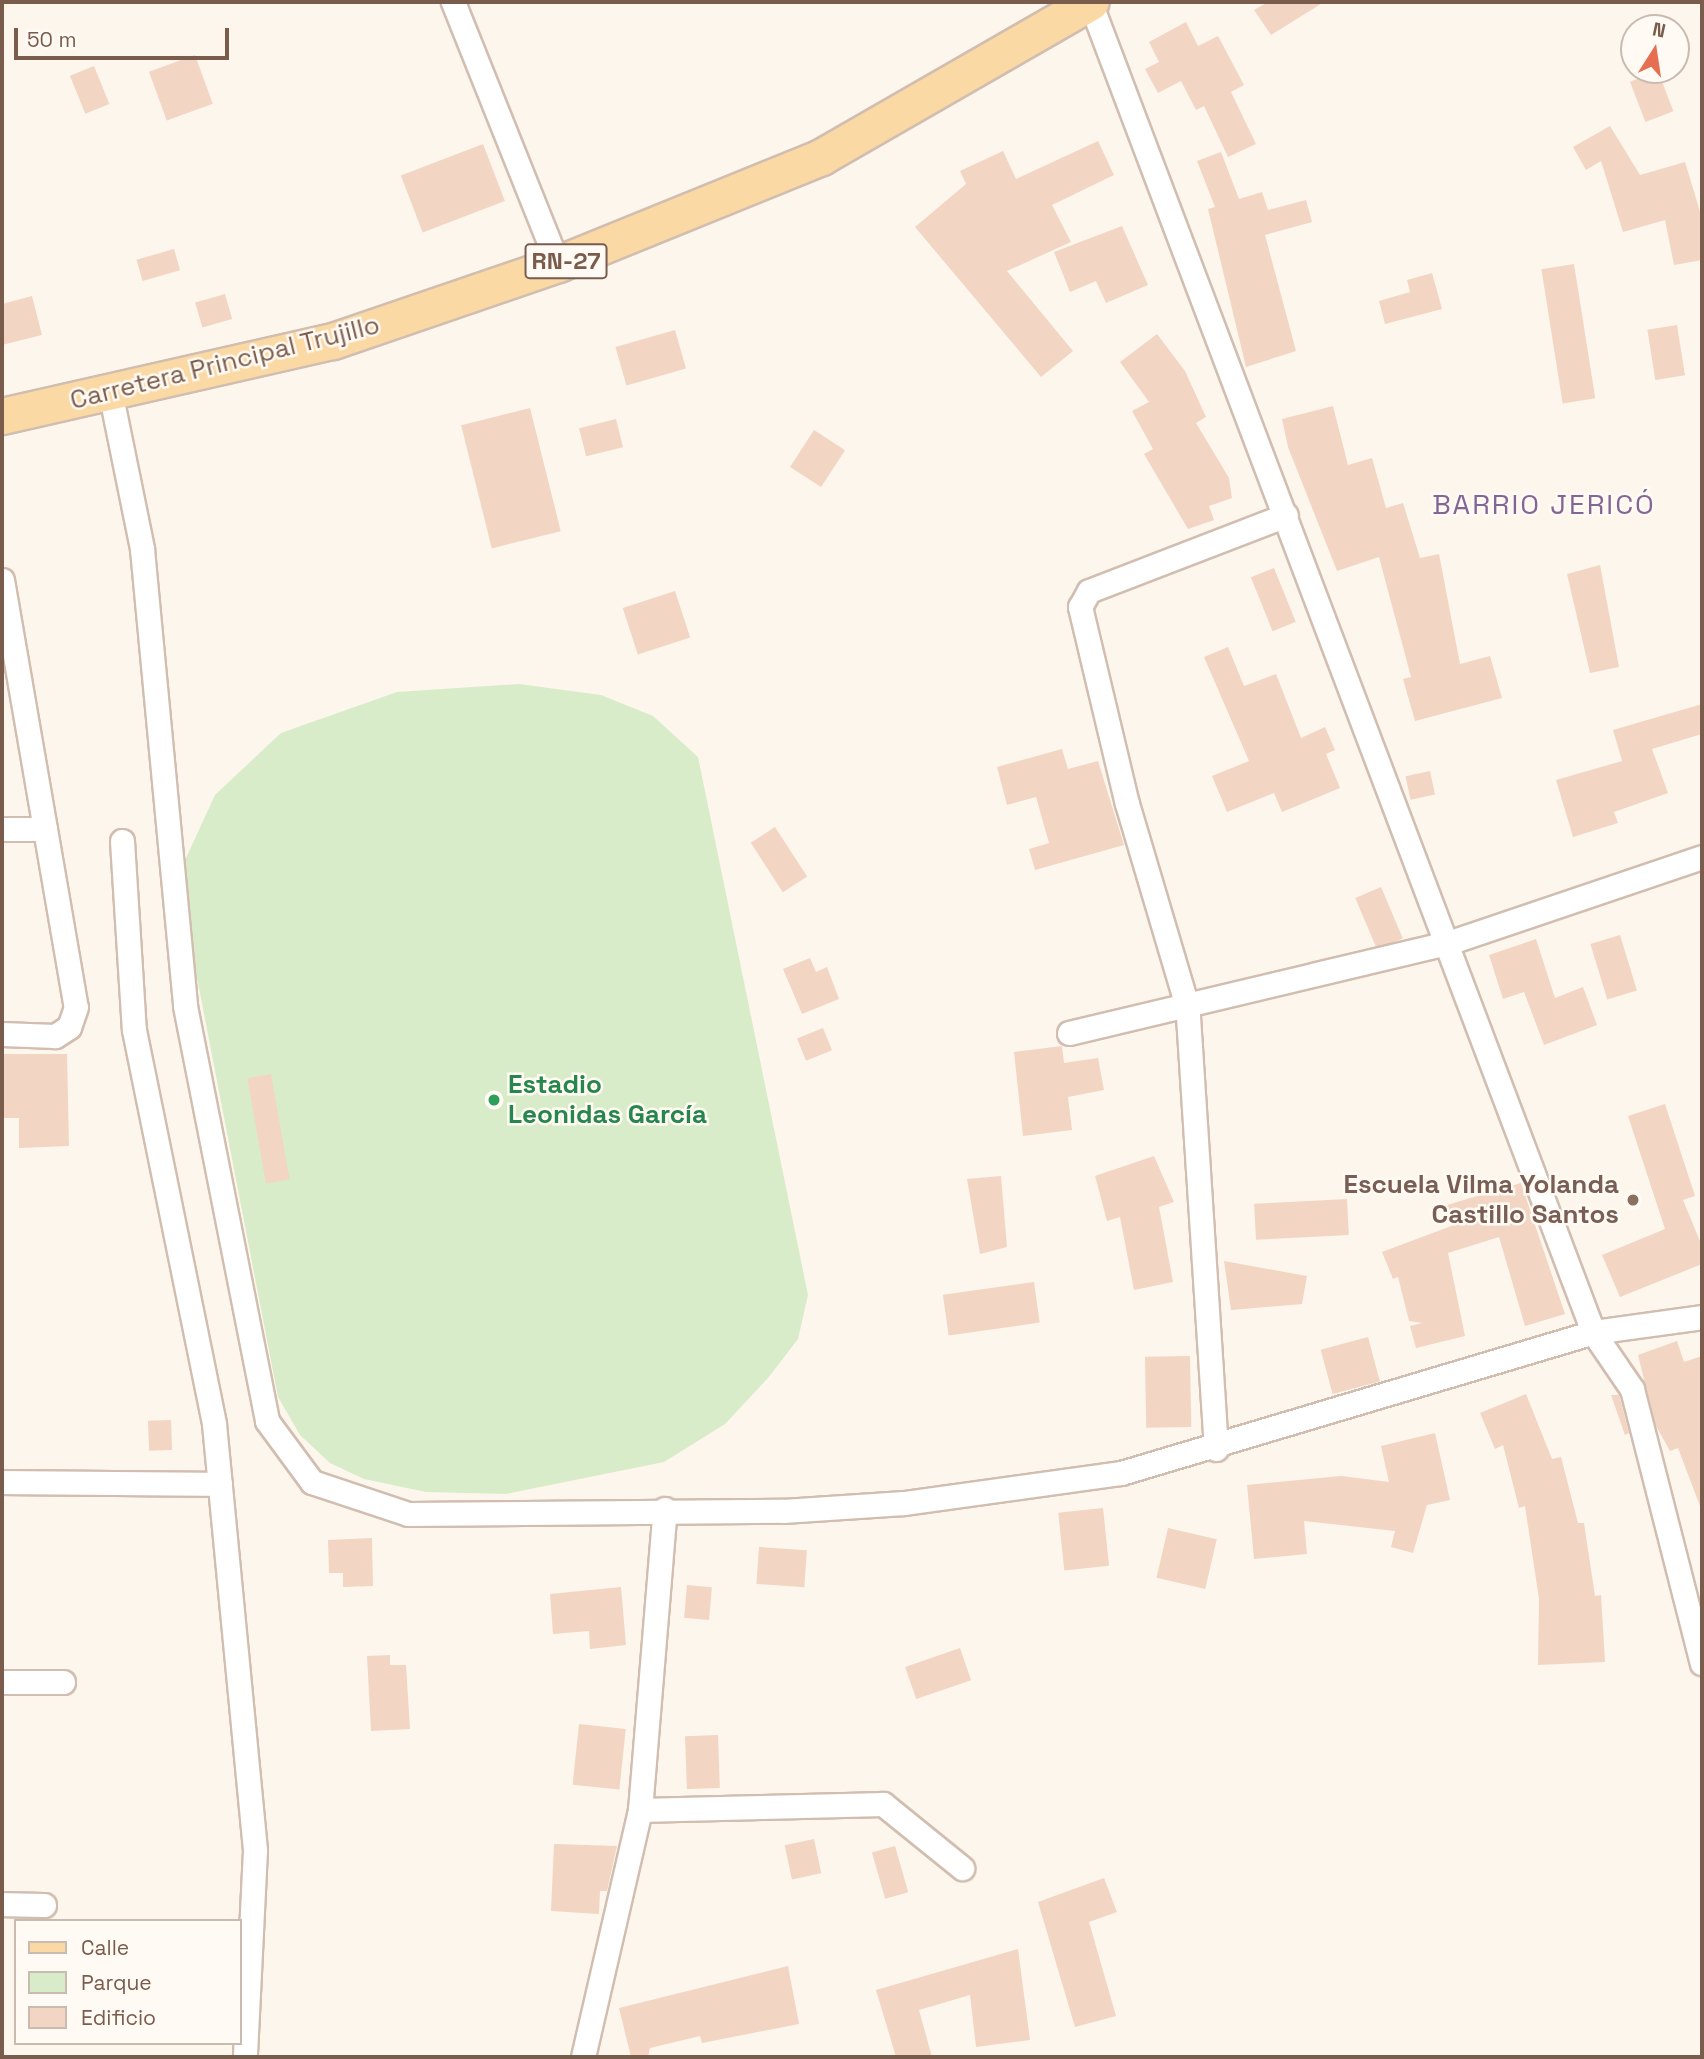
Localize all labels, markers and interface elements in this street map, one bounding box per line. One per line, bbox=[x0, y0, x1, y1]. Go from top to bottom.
scale bar bbox=[18, 14, 233, 58]
north arrow bbox=[1620, 14, 1690, 84]
text: N bbox=[1650, 16, 1668, 43]
text: 50 m bbox=[27, 26, 77, 53]
road number: RN-27 bbox=[524, 240, 608, 282]
street label: Carretera Principal Trujillo bbox=[67, 309, 383, 417]
district label: BARRIO JERICÓ bbox=[1434, 487, 1654, 521]
place label: Estadio Leonidas García bbox=[508, 1069, 707, 1130]
marker: Estadio Leonidas García bbox=[486, 1092, 502, 1108]
place label: Escuela Vilma Yolanda Castillo Santos bbox=[1343, 1169, 1619, 1230]
marker: Escuela Vilma Yolanda Castillo Santos bbox=[1625, 1192, 1641, 1208]
legend bbox=[14, 1919, 242, 2045]
text: Calle bbox=[81, 1934, 129, 1961]
text: Parque bbox=[81, 1969, 152, 1996]
text: Edificio bbox=[81, 2004, 156, 2031]

